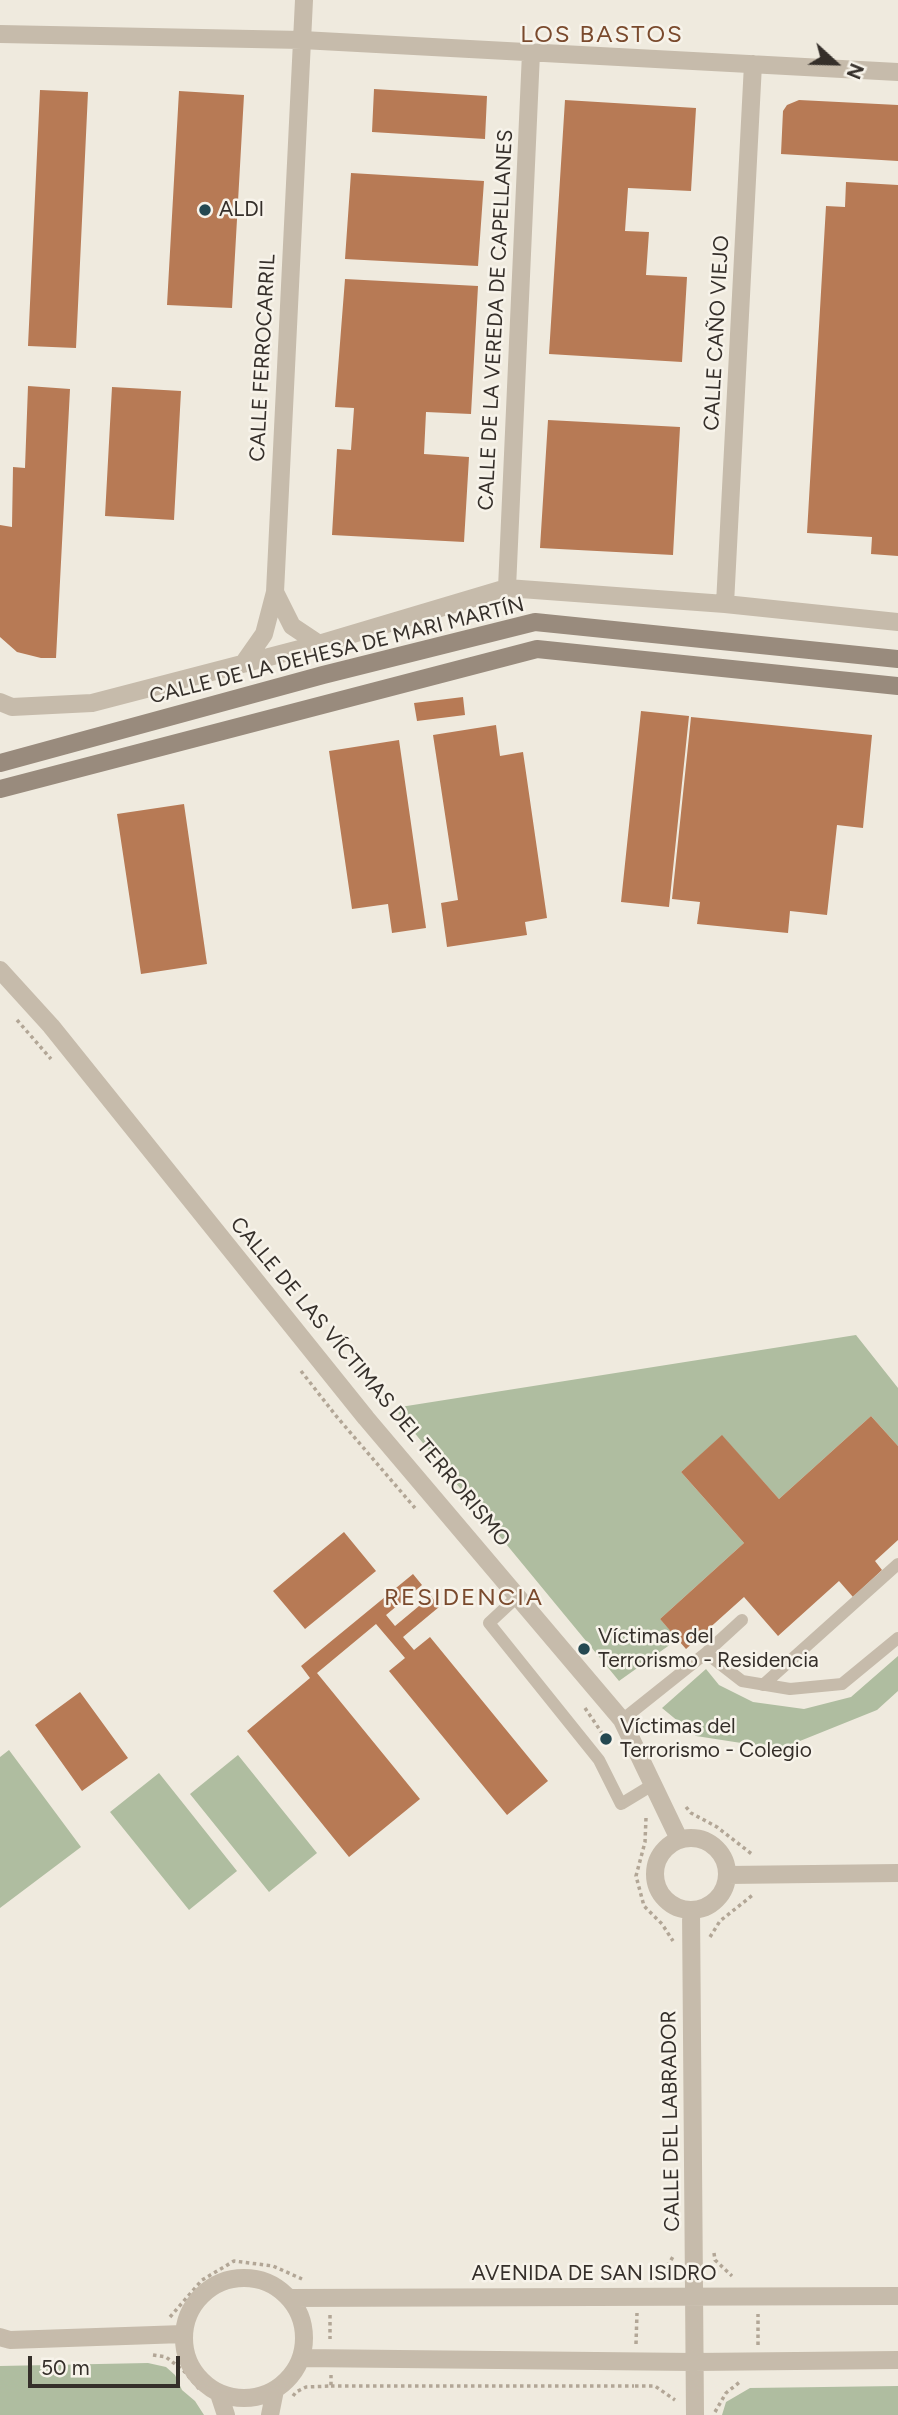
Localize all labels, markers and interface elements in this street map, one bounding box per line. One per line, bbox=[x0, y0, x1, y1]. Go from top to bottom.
district label: LOS BASTOS bbox=[521, 21, 683, 49]
north arrow bbox=[800, 28, 870, 98]
text: N bbox=[842, 60, 868, 82]
street label: CALLE DE LA VEREDA DE CAPELLANES bbox=[473, 129, 519, 511]
place label: ALDI bbox=[219, 197, 264, 223]
marker: ALDI bbox=[197, 202, 213, 218]
street label: CALLE CAÑO VIEJO bbox=[699, 235, 735, 431]
street label: CALLE FERROCARRIL bbox=[245, 254, 281, 462]
street label: CALLE DE LA DEHESA DE MARI MARTÍN bbox=[147, 592, 527, 710]
street label: CALLE DE LAS VÍCTIMAS DEL TERRORISMO bbox=[225, 1212, 515, 1552]
district label: RESIDENCIA bbox=[385, 1584, 543, 1612]
place label: Víctimas del Terrorismo - Residencia bbox=[598, 1624, 819, 1674]
marker: Víctimas del Terrorismo - Residencia bbox=[576, 1641, 592, 1657]
place label: Víctimas del Terrorismo - Colegio bbox=[620, 1714, 812, 1764]
marker: Víctimas del Terrorismo - Colegio bbox=[598, 1731, 614, 1747]
street label: CALLE DEL LABRADOR bbox=[656, 2010, 686, 2232]
street label: AVENIDA DE SAN ISIDRO bbox=[472, 2261, 716, 2287]
scale bar bbox=[32, 2342, 184, 2386]
text: 50 m bbox=[41, 2355, 90, 2380]

